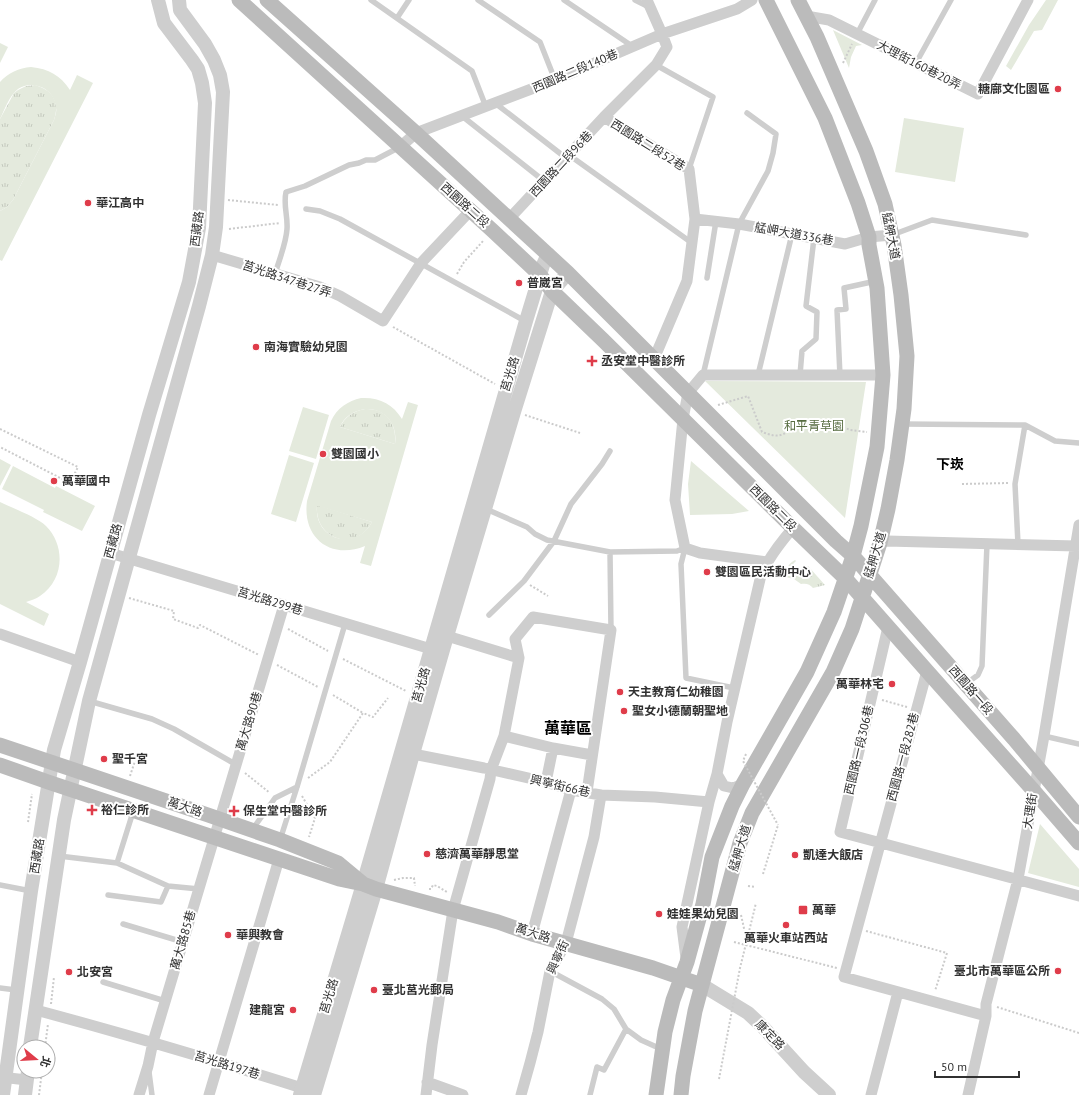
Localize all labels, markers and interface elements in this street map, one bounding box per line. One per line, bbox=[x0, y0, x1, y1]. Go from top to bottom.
street label: 大理街160巷20弄 bbox=[875, 37, 964, 92]
street label: 西園路二段140巷 bbox=[530, 46, 620, 95]
place label: 糖廍文化園區 bbox=[978, 81, 1050, 96]
marker: 糖廍文化園區 bbox=[1053, 84, 1063, 94]
street label: 西園路二段52巷 bbox=[608, 116, 688, 173]
street label: 西園路二段96巷 bbox=[526, 127, 595, 200]
street label: 西園路二段 bbox=[438, 179, 493, 230]
place label: 華江高中 bbox=[96, 195, 144, 210]
marker: 華江高中 bbox=[83, 198, 93, 208]
street label: 西藏路 bbox=[187, 210, 206, 248]
street label: 艋舺大道 bbox=[880, 211, 903, 261]
street label: 艋岬大道336巷 bbox=[754, 219, 835, 248]
street label: 莒光路347巷27弄 bbox=[241, 257, 334, 300]
place label: 普崴宮 bbox=[527, 275, 563, 290]
marker: 普崴宮 bbox=[514, 278, 524, 288]
place label: 南海實驗幼兒園 bbox=[264, 339, 348, 354]
marker: 南海實驗幼兒園 bbox=[251, 342, 261, 352]
place label: 丞安堂中醫診所 bbox=[601, 353, 685, 368]
street label: 莒光路 bbox=[497, 354, 522, 393]
marker: 丞安堂中醫診所 bbox=[586, 355, 598, 367]
park label: 和平青草園 bbox=[784, 418, 844, 433]
place label: 雙園國小 bbox=[331, 446, 379, 461]
marker: 雙園國小 bbox=[318, 449, 328, 459]
district label: 下崁 bbox=[936, 455, 964, 473]
place label: 萬華國中 bbox=[62, 473, 110, 488]
marker: 萬華國中 bbox=[49, 476, 59, 486]
street label: 西園路二段 bbox=[747, 481, 800, 534]
street label: 西藏路 bbox=[101, 522, 124, 560]
street label: 艋舺大道 bbox=[860, 530, 889, 580]
place label: 雙園區民活動中心 bbox=[715, 564, 811, 579]
marker: 雙園區民活動中心 bbox=[702, 567, 712, 577]
street label: 莒光路299巷 bbox=[236, 583, 305, 618]
street label: 西園路一段 bbox=[946, 662, 997, 717]
street label: 莒光路 bbox=[408, 665, 433, 704]
place label: 萬華林宅 bbox=[836, 676, 884, 691]
marker: 萬華林宅 bbox=[887, 679, 897, 689]
place label: 天主教育仁幼稚園 bbox=[628, 684, 724, 699]
marker: 天主教育仁幼稚園 bbox=[615, 687, 625, 697]
street label: 萬大路90巷 bbox=[232, 689, 265, 752]
place label: 聖女小德蘭朝聖地 bbox=[632, 703, 728, 718]
street label: 西園路一段306巷 bbox=[841, 704, 876, 796]
marker: 聖女小德蘭朝聖地 bbox=[619, 706, 629, 716]
street label: 西園路一段282巷 bbox=[883, 711, 922, 803]
district label: 萬華區 bbox=[544, 718, 592, 738]
place label: 聖千宮 bbox=[112, 751, 148, 766]
marker: 聖千宮 bbox=[99, 754, 109, 764]
street label: 興寧街66巷 bbox=[529, 771, 592, 800]
street label: 大理街 bbox=[1019, 792, 1040, 830]
street label: 萬大路 bbox=[166, 794, 205, 819]
place label: 裕仁診所 bbox=[101, 802, 149, 817]
place label: 保生堂中醫診所 bbox=[243, 803, 327, 818]
marker: 裕仁診所 bbox=[86, 804, 98, 816]
marker: 保生堂中醫診所 bbox=[228, 805, 240, 817]
street label: 艋舺大道 bbox=[725, 823, 754, 873]
street label: 西藏路 bbox=[26, 837, 47, 875]
place label: 慈濟萬華靜思堂 bbox=[435, 846, 519, 861]
place label: 凱達大飯店 bbox=[803, 847, 863, 862]
marker: 慈濟萬華靜思堂 bbox=[422, 849, 432, 859]
marker: 凱達大飯店 bbox=[790, 850, 800, 860]
place label: 萬華 bbox=[812, 902, 836, 917]
marker: 萬華 bbox=[797, 904, 809, 916]
place label: 娃娃果幼兒園 bbox=[667, 906, 739, 921]
street label: 萬大路85巷 bbox=[167, 908, 198, 971]
marker: 娃娃果幼兒園 bbox=[654, 909, 664, 919]
street label: 萬大路 bbox=[514, 920, 553, 945]
marker: 萬華火車站西站 bbox=[781, 920, 791, 930]
place label: 華興教會 bbox=[236, 927, 284, 942]
marker: 華興教會 bbox=[223, 930, 233, 940]
place label: 萬華火車站西站 bbox=[744, 930, 828, 945]
street label: 興寧街 bbox=[543, 937, 572, 976]
place label: 臺北市萬華區公所 bbox=[954, 963, 1050, 978]
place label: 北安宮 bbox=[77, 964, 113, 979]
marker: 臺北市萬華區公所 bbox=[1053, 966, 1063, 976]
marker: 北安宮 bbox=[64, 967, 74, 977]
street label: 莒光路 bbox=[316, 976, 341, 1015]
place label: 臺北莒光郵局 bbox=[382, 982, 454, 997]
marker: 臺北莒光郵局 bbox=[369, 985, 379, 995]
place label: 建龍宮 bbox=[249, 1002, 285, 1017]
marker: 建龍宮 bbox=[288, 1005, 298, 1015]
street label: 康定路 bbox=[752, 1016, 788, 1053]
north arrow bbox=[16, 1039, 56, 1079]
street label: 莒光路197巷 bbox=[193, 1047, 262, 1082]
scale bar bbox=[935, 1053, 1019, 1079]
text: 北 bbox=[37, 1055, 54, 1069]
text: 50 m bbox=[941, 1059, 967, 1074]

